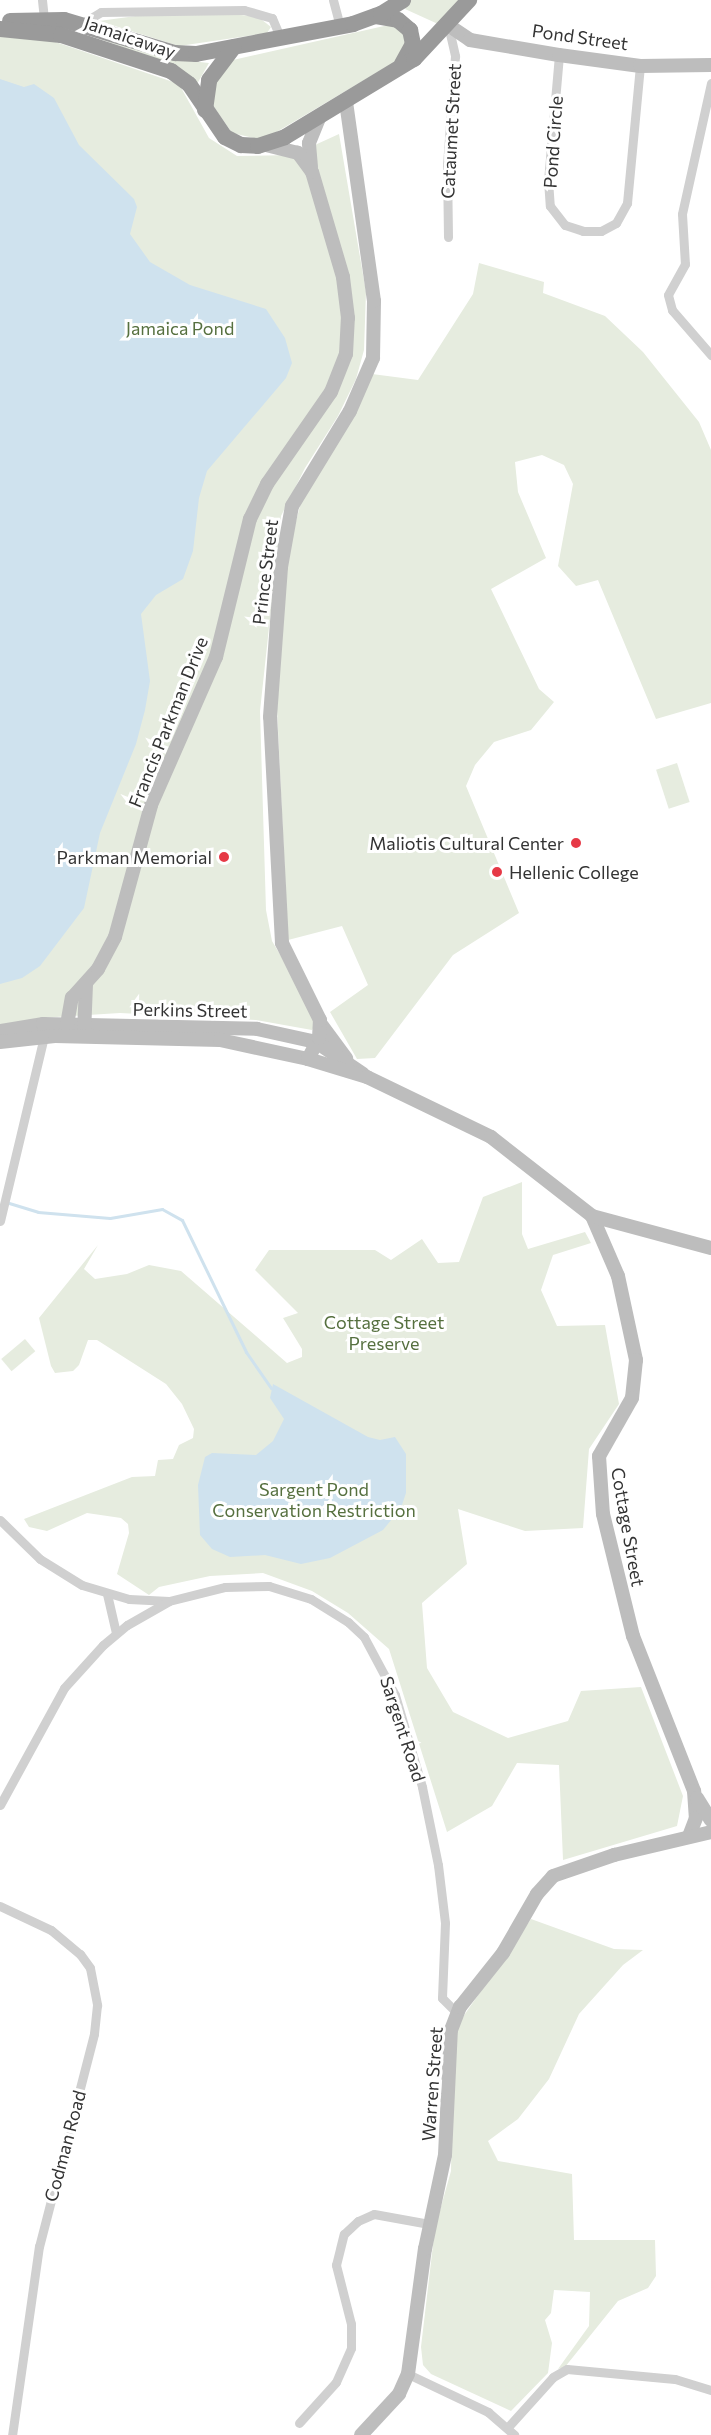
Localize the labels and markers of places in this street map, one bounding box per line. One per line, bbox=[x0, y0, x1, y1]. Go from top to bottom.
place label: Maliotis Cultural Center bbox=[369, 832, 564, 854]
marker: Maliotis Cultural Center bbox=[569, 836, 583, 850]
place label: Parkman Memorial bbox=[57, 846, 212, 868]
marker: Parkman Memorial bbox=[217, 850, 231, 864]
place label: Hellenic College bbox=[509, 861, 639, 883]
marker: Hellenic College bbox=[490, 865, 504, 879]

